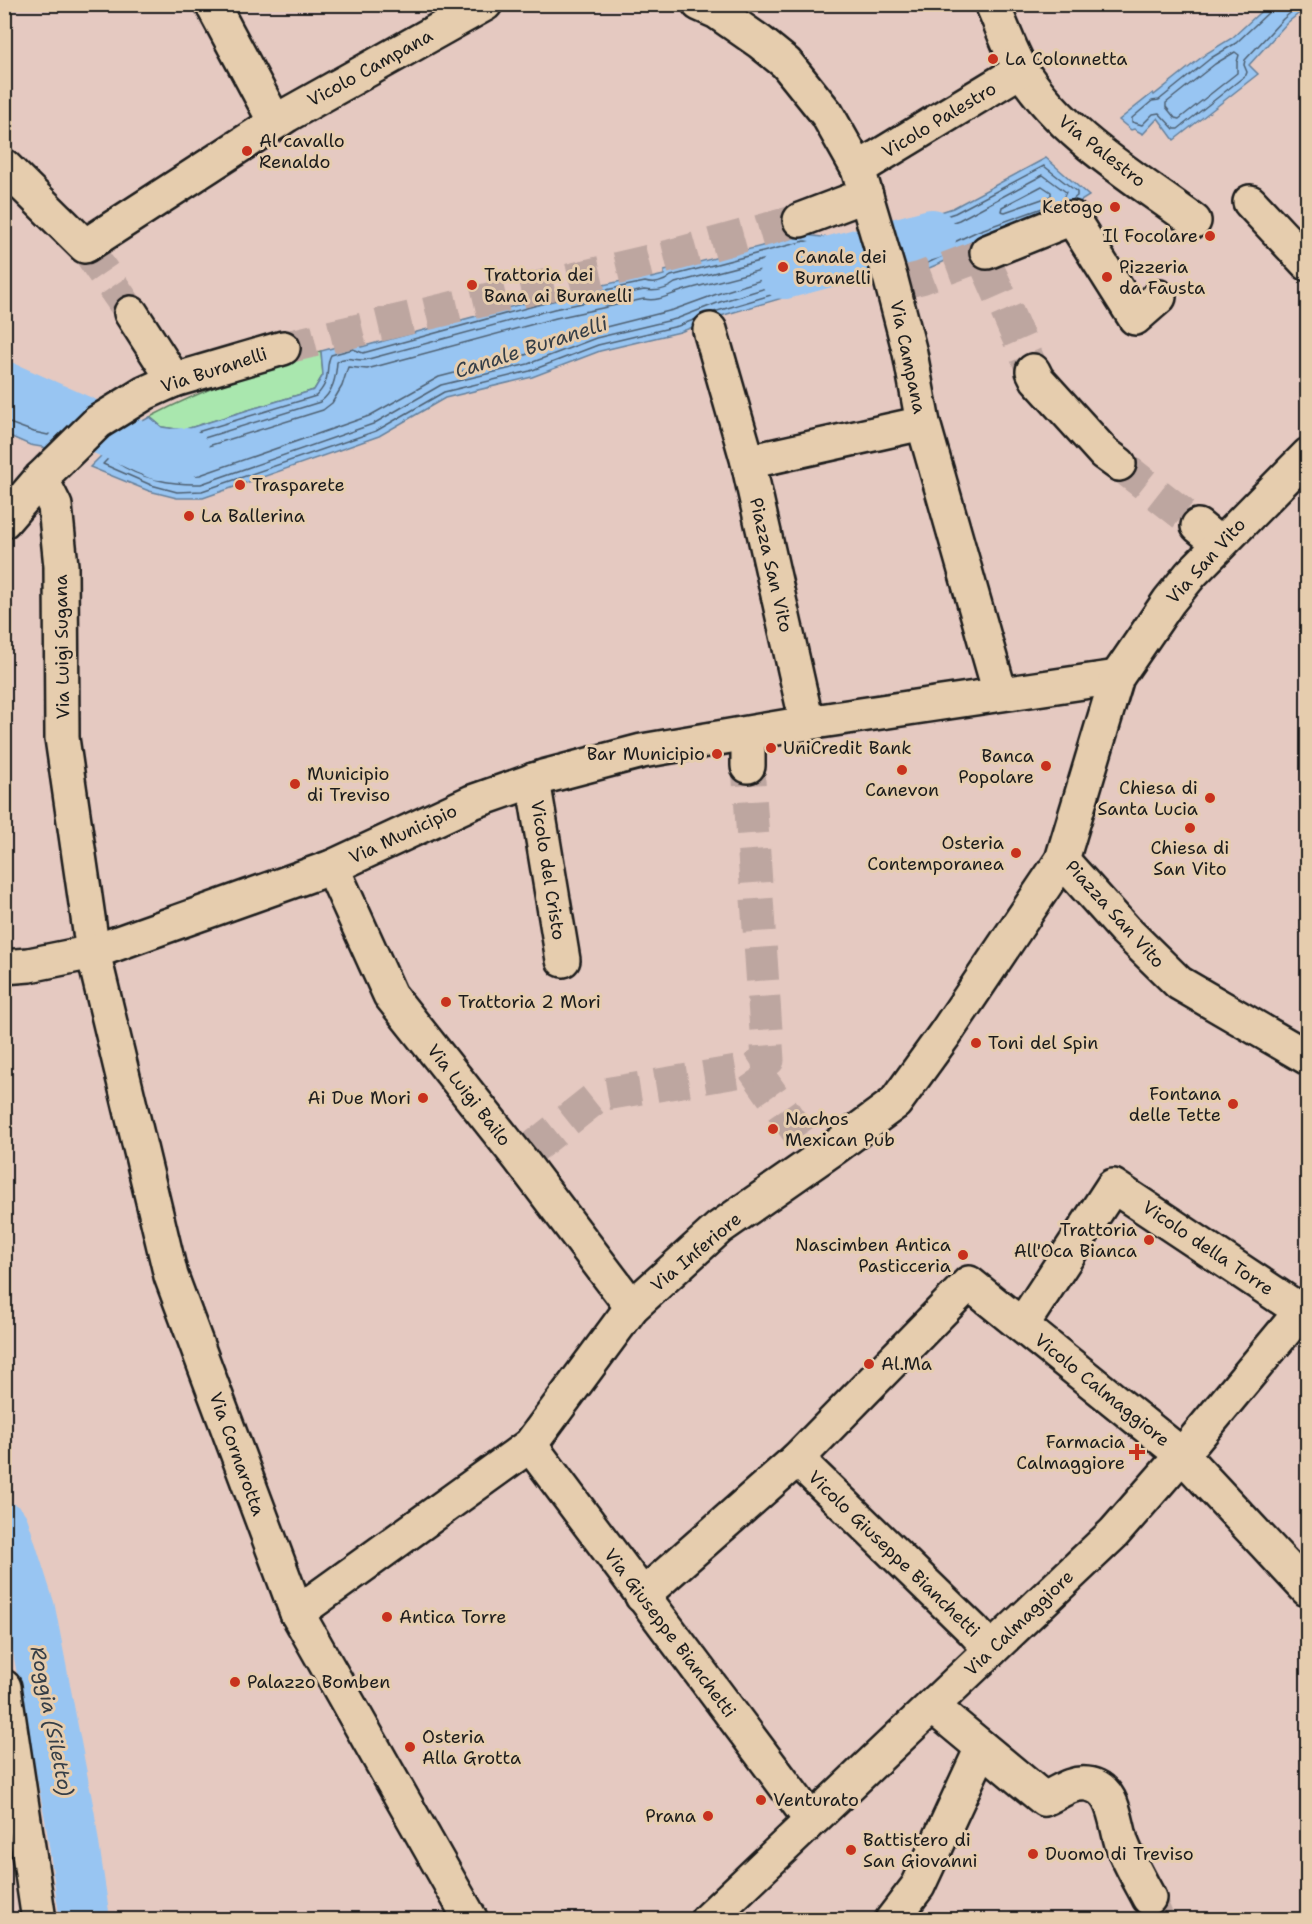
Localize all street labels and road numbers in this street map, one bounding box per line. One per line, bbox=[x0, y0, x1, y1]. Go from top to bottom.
street label: Vicolo Campana bbox=[303, 24, 437, 112]
street label: Vicolo Palestro bbox=[877, 76, 1001, 164]
street label: Via Palestro bbox=[1053, 109, 1151, 193]
street label: Via Campana bbox=[884, 298, 932, 416]
street label: Via Buranelli bbox=[158, 342, 270, 398]
street label: Piazza San Vito bbox=[744, 495, 798, 635]
street label: Via San Vito bbox=[1161, 513, 1251, 609]
street label: Via Luigi Sugana bbox=[49, 574, 75, 720]
street label: Via Municipio bbox=[345, 798, 461, 870]
street label: Vicolo del Cristo bbox=[525, 798, 571, 942]
street label: Piazza San Vito bbox=[1060, 855, 1170, 973]
street label: Via Luigi Bailo bbox=[422, 1039, 516, 1151]
street label: Vicolo della Torre bbox=[1138, 1195, 1278, 1301]
street label: Via Inferiore bbox=[646, 1207, 746, 1297]
street label: Vicolo Calmaggiore bbox=[1029, 1328, 1175, 1452]
street label: Via Cornarotta bbox=[204, 1389, 270, 1519]
street label: Vicolo Giuseppe Bianchetti bbox=[803, 1465, 985, 1643]
street label: Via Giuseppe Bianchetti bbox=[598, 1544, 742, 1722]
street label: Via Calmaggiore bbox=[959, 1565, 1079, 1681]

